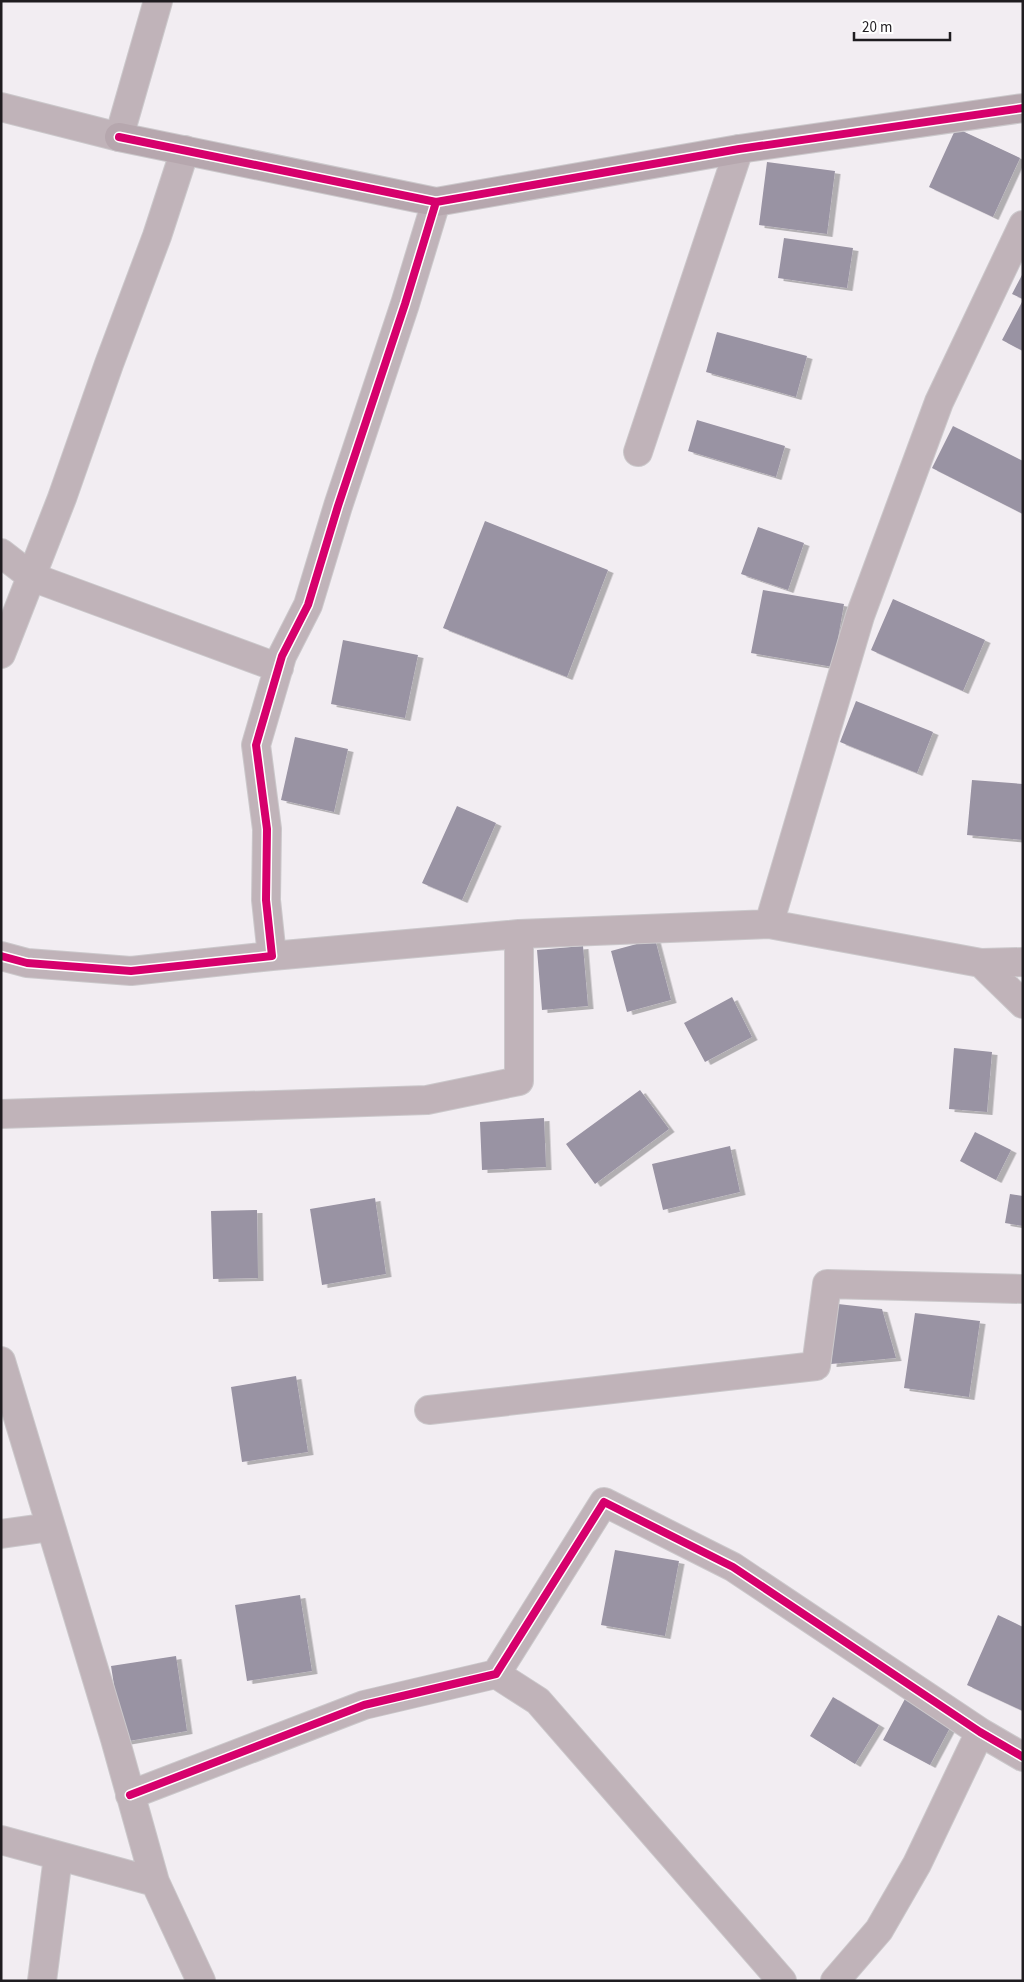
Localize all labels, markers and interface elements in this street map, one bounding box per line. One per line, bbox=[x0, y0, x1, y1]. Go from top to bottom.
scale bar bbox=[854, 10, 950, 42]
text: 20 m bbox=[862, 17, 892, 38]

